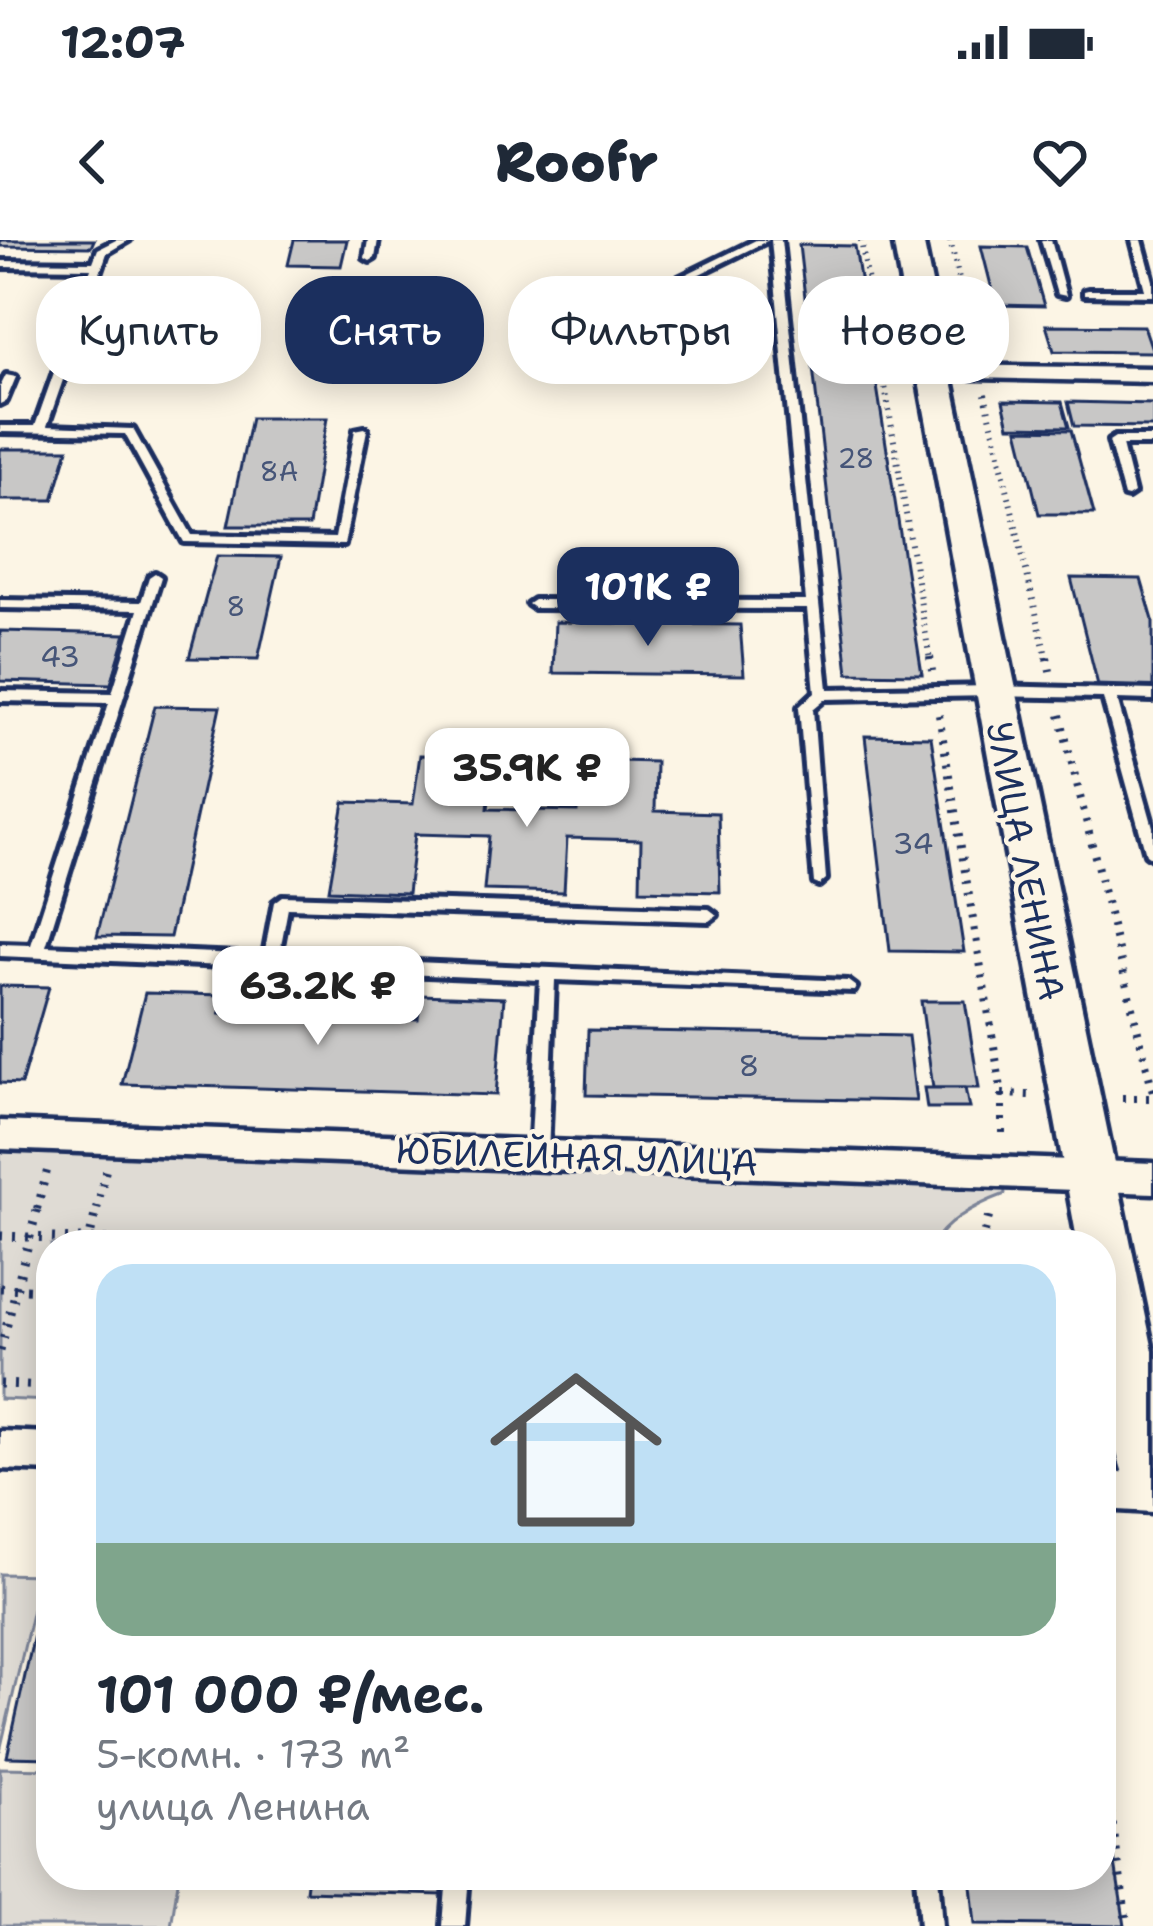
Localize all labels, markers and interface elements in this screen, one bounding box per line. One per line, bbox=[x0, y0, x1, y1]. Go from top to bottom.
text: 12:07 bbox=[60, 12, 186, 72]
text: Roofr bbox=[495, 126, 658, 198]
icon: back bbox=[60, 129, 126, 195]
icon: heart bbox=[1027, 129, 1093, 195]
chip: Купить bbox=[36, 276, 261, 384]
chip: Снять bbox=[285, 276, 484, 384]
chip: Фильтры bbox=[508, 276, 774, 384]
chip: Новое bbox=[798, 276, 1009, 384]
house number: 28 bbox=[838, 440, 874, 477]
house number: 8А bbox=[260, 453, 298, 490]
pin: 101K ₽ bbox=[550, 547, 746, 649]
text: 101K ₽ bbox=[584, 560, 712, 612]
house number: 8 bbox=[227, 588, 245, 625]
house number: 43 bbox=[40, 636, 80, 677]
street label: УЛИЦА ЛЕНИНА bbox=[974, 718, 1077, 1005]
pin: 35.9K ₽ bbox=[416, 728, 638, 830]
text: 35.9K ₽ bbox=[452, 741, 602, 793]
house number: 34 bbox=[893, 823, 933, 864]
pin: 63.2K ₽ bbox=[207, 946, 429, 1048]
text: 63.2K ₽ bbox=[239, 959, 397, 1011]
house number: 8 bbox=[739, 1045, 760, 1086]
street label: ЮБИЛЕЙНАЯ УЛИЦА bbox=[395, 1126, 759, 1187]
icon: home bbox=[468, 1342, 684, 1558]
text: 101 000 ₽/мес. bbox=[96, 1660, 485, 1728]
text: 5-комн. · 173 m² bbox=[96, 1728, 410, 1780]
text: улица Ленина bbox=[96, 1780, 370, 1832]

